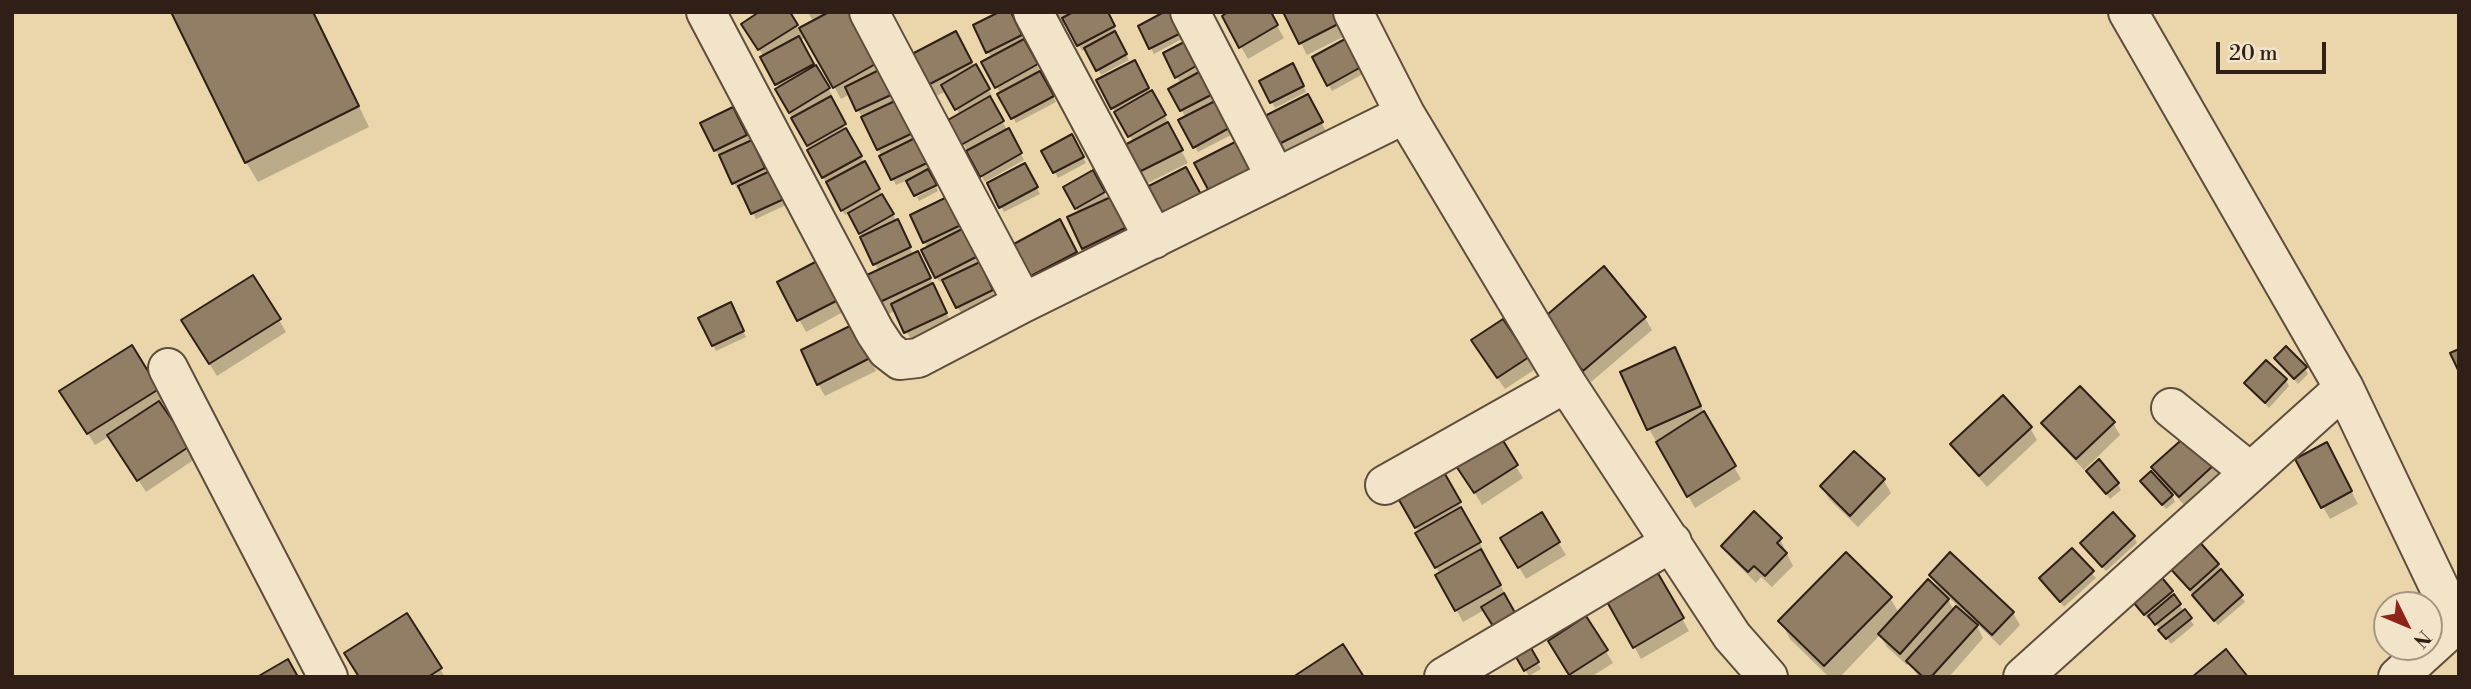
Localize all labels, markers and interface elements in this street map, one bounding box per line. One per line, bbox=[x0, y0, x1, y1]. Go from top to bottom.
scale bar bbox=[2219, 28, 2329, 72]
text: 20 m bbox=[2229, 41, 2278, 67]
north arrow bbox=[2373, 591, 2443, 661]
text: N bbox=[2408, 625, 2436, 653]

